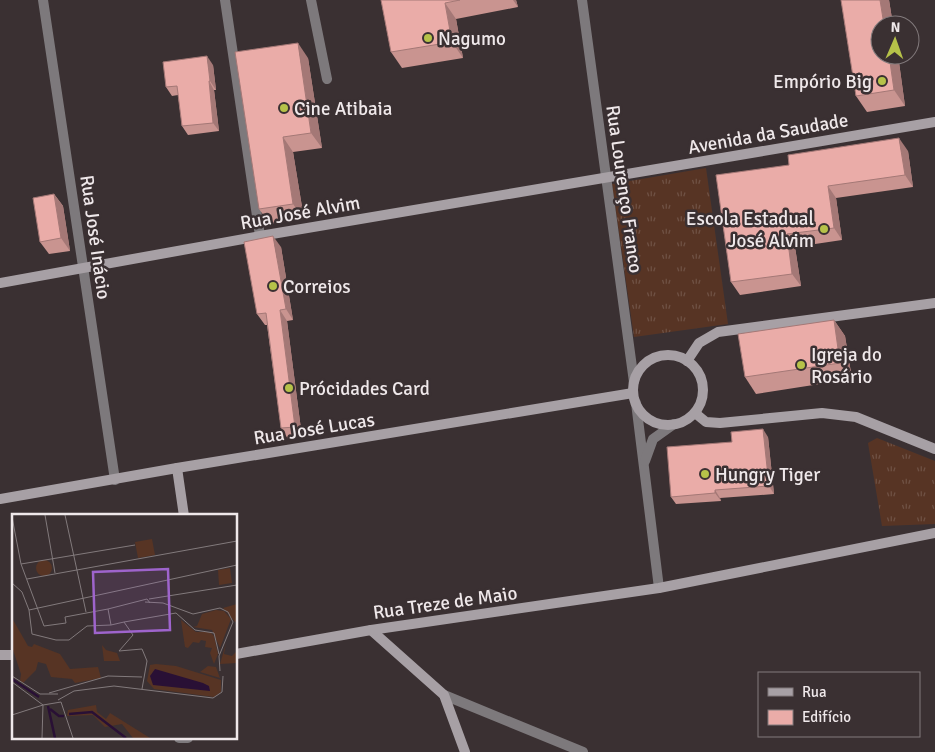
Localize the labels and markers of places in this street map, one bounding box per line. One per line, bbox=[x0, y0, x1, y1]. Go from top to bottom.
place label: Nagumo bbox=[438, 27, 506, 51]
marker: Nagumo bbox=[422, 32, 434, 44]
place label: Empório Big bbox=[773, 70, 872, 94]
marker: Empório Big bbox=[876, 75, 888, 87]
place label: Cine Atibaia bbox=[294, 97, 392, 121]
marker: Cine Atibaia bbox=[278, 102, 290, 114]
place label: Escola Estadual José Alvim bbox=[686, 207, 814, 253]
marker: Escola Estadual José Alvim bbox=[818, 223, 830, 235]
place label: Correios bbox=[283, 275, 351, 299]
marker: Correios bbox=[267, 280, 279, 292]
place label: Igreja do Rosário bbox=[811, 343, 882, 389]
marker: Igreja do Rosário bbox=[795, 359, 807, 371]
place label: Prócidades Card bbox=[299, 377, 430, 401]
marker: Prócidades Card bbox=[283, 382, 295, 394]
place label: Hungry Tiger bbox=[715, 463, 820, 487]
marker: Hungry Tiger bbox=[699, 468, 711, 480]

